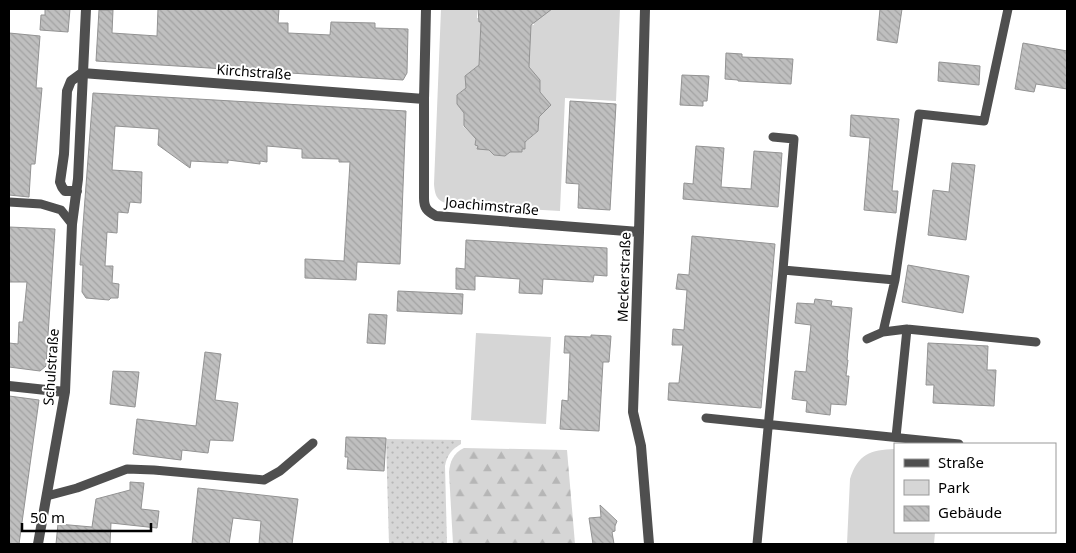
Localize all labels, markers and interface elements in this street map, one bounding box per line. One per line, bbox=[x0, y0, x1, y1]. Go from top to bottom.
street label: Kirchstraße bbox=[216, 59, 292, 84]
street label: Joachimstraße bbox=[442, 192, 540, 219]
street label: Meckerstraße bbox=[612, 231, 635, 322]
street label: Schulstraße bbox=[38, 328, 63, 406]
legend bbox=[894, 443, 1056, 533]
text: Straße bbox=[938, 452, 984, 472]
text: Park bbox=[938, 477, 970, 497]
scale bar bbox=[22, 500, 151, 532]
text: Gebäude bbox=[938, 502, 1002, 522]
text: 50 m bbox=[30, 507, 65, 527]

